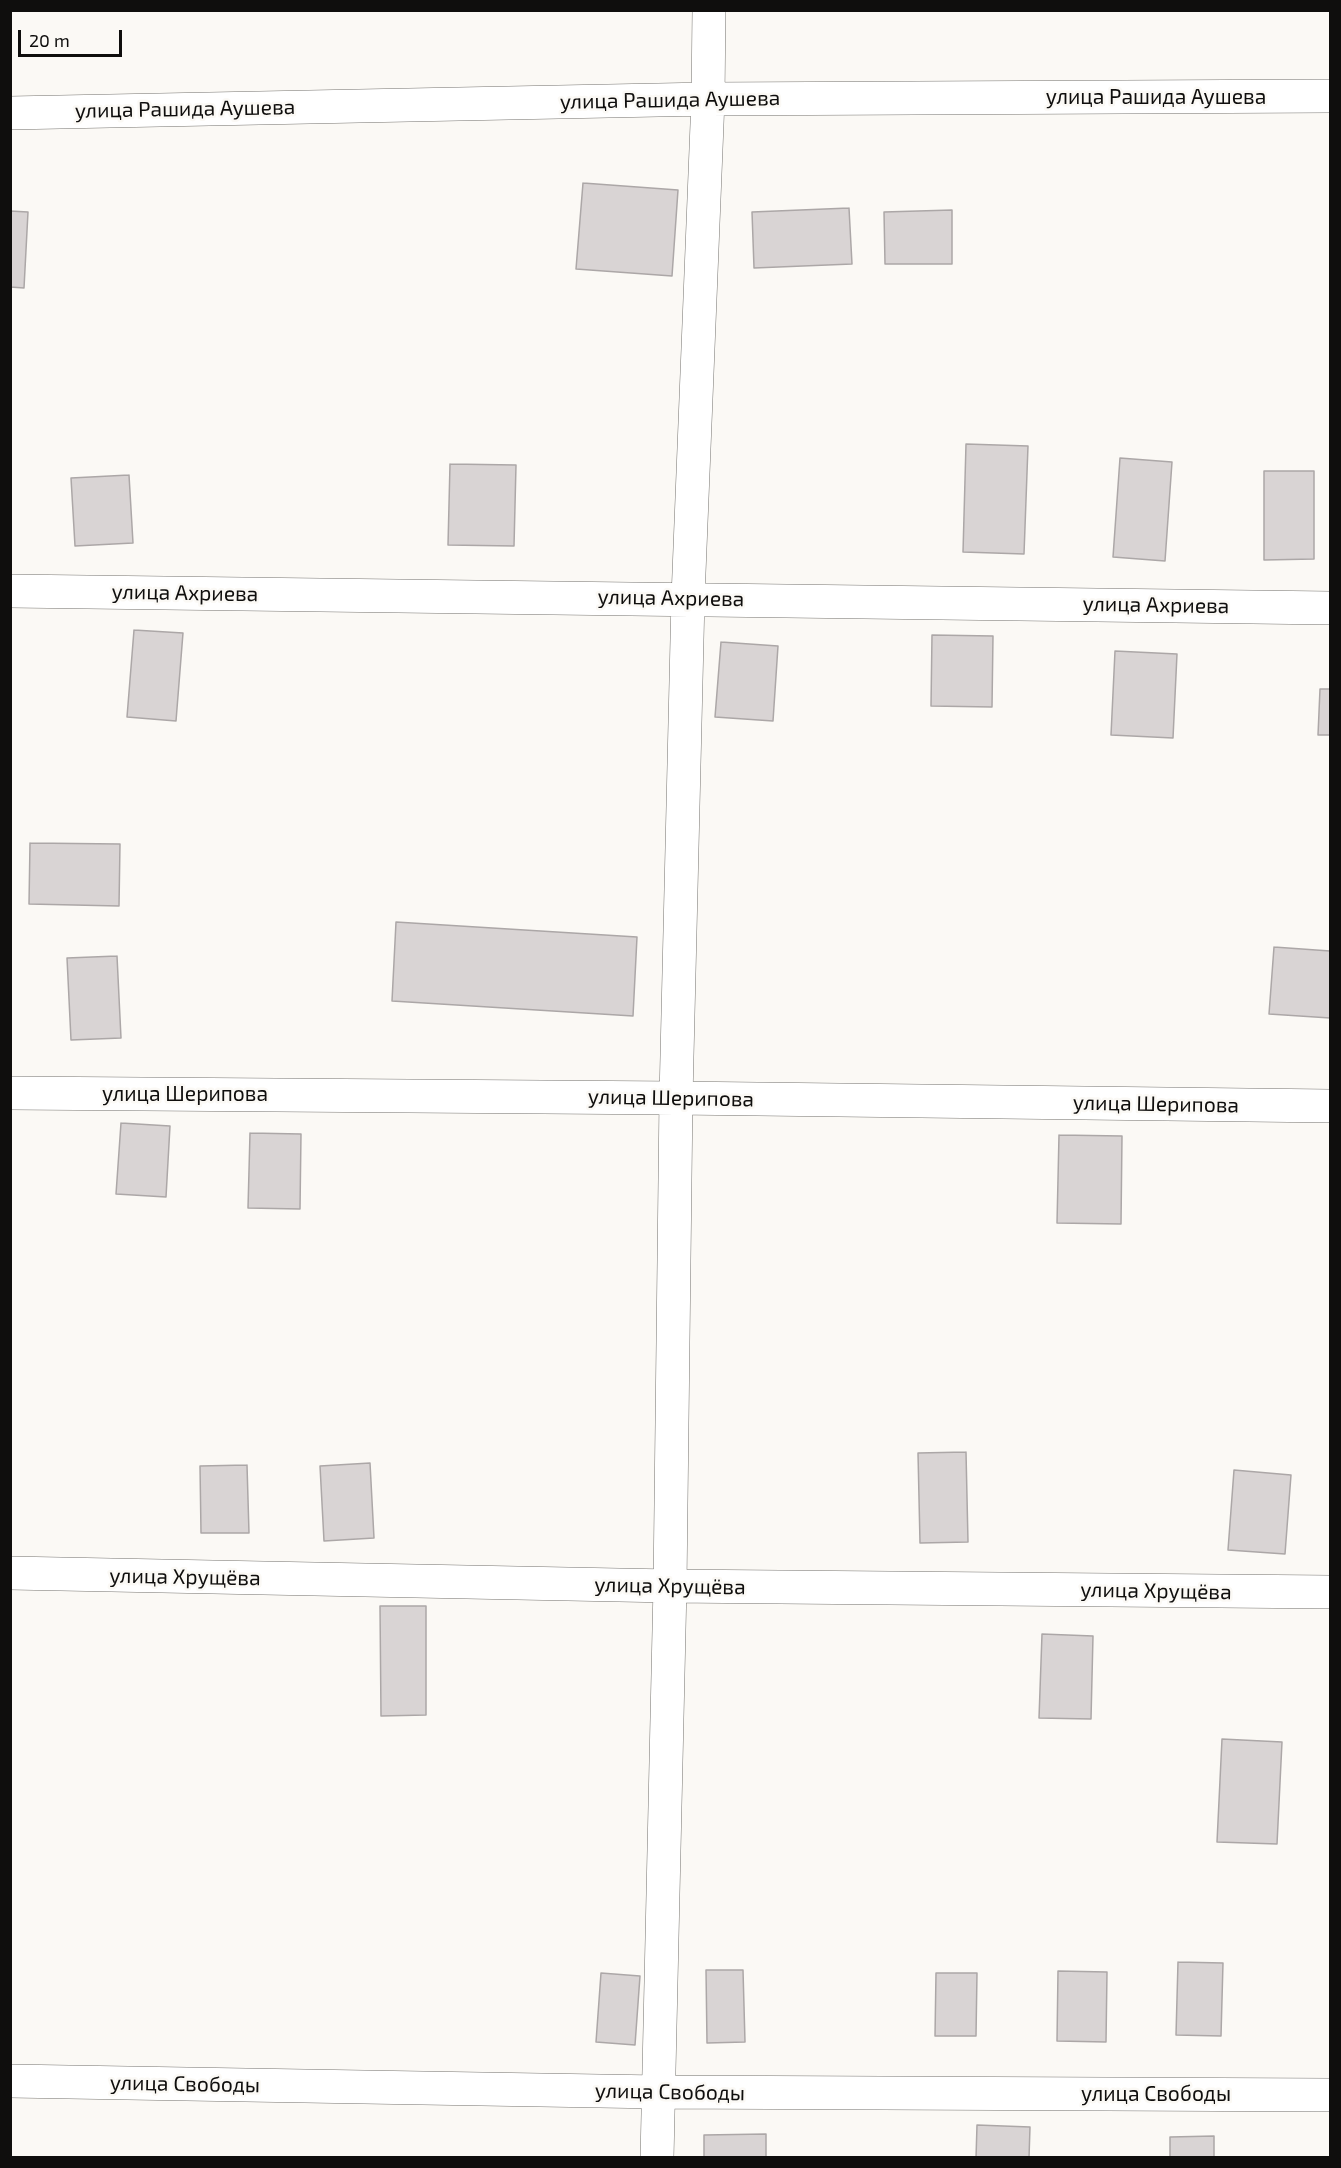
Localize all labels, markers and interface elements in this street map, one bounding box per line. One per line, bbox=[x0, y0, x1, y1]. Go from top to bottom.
scale bar bbox=[21, 18, 124, 56]
text: 20 m bbox=[29, 29, 70, 51]
street label: улица Рашида Аушева bbox=[1046, 84, 1266, 110]
street label: улица Рашида Аушева bbox=[560, 85, 780, 115]
street label: улица Рашида Аушева bbox=[75, 94, 295, 124]
street label: улица Ахриева bbox=[111, 579, 259, 607]
street label: улица Ахриева bbox=[597, 584, 745, 612]
street label: улица Ахриева bbox=[1082, 591, 1230, 619]
street label: улица Шерипова bbox=[102, 1081, 268, 1107]
street label: улица Шерипова bbox=[588, 1084, 754, 1112]
street label: улица Шерипова bbox=[1073, 1090, 1239, 1118]
street label: улица Хрущёва bbox=[109, 1563, 261, 1591]
street label: улица Хрущёва bbox=[594, 1572, 746, 1600]
street label: улица Хрущёва bbox=[1080, 1577, 1232, 1605]
street label: улица Свободы bbox=[110, 2070, 260, 2098]
street label: улица Свободы bbox=[595, 2078, 745, 2106]
street label: улица Свободы bbox=[1081, 2081, 1231, 2107]

